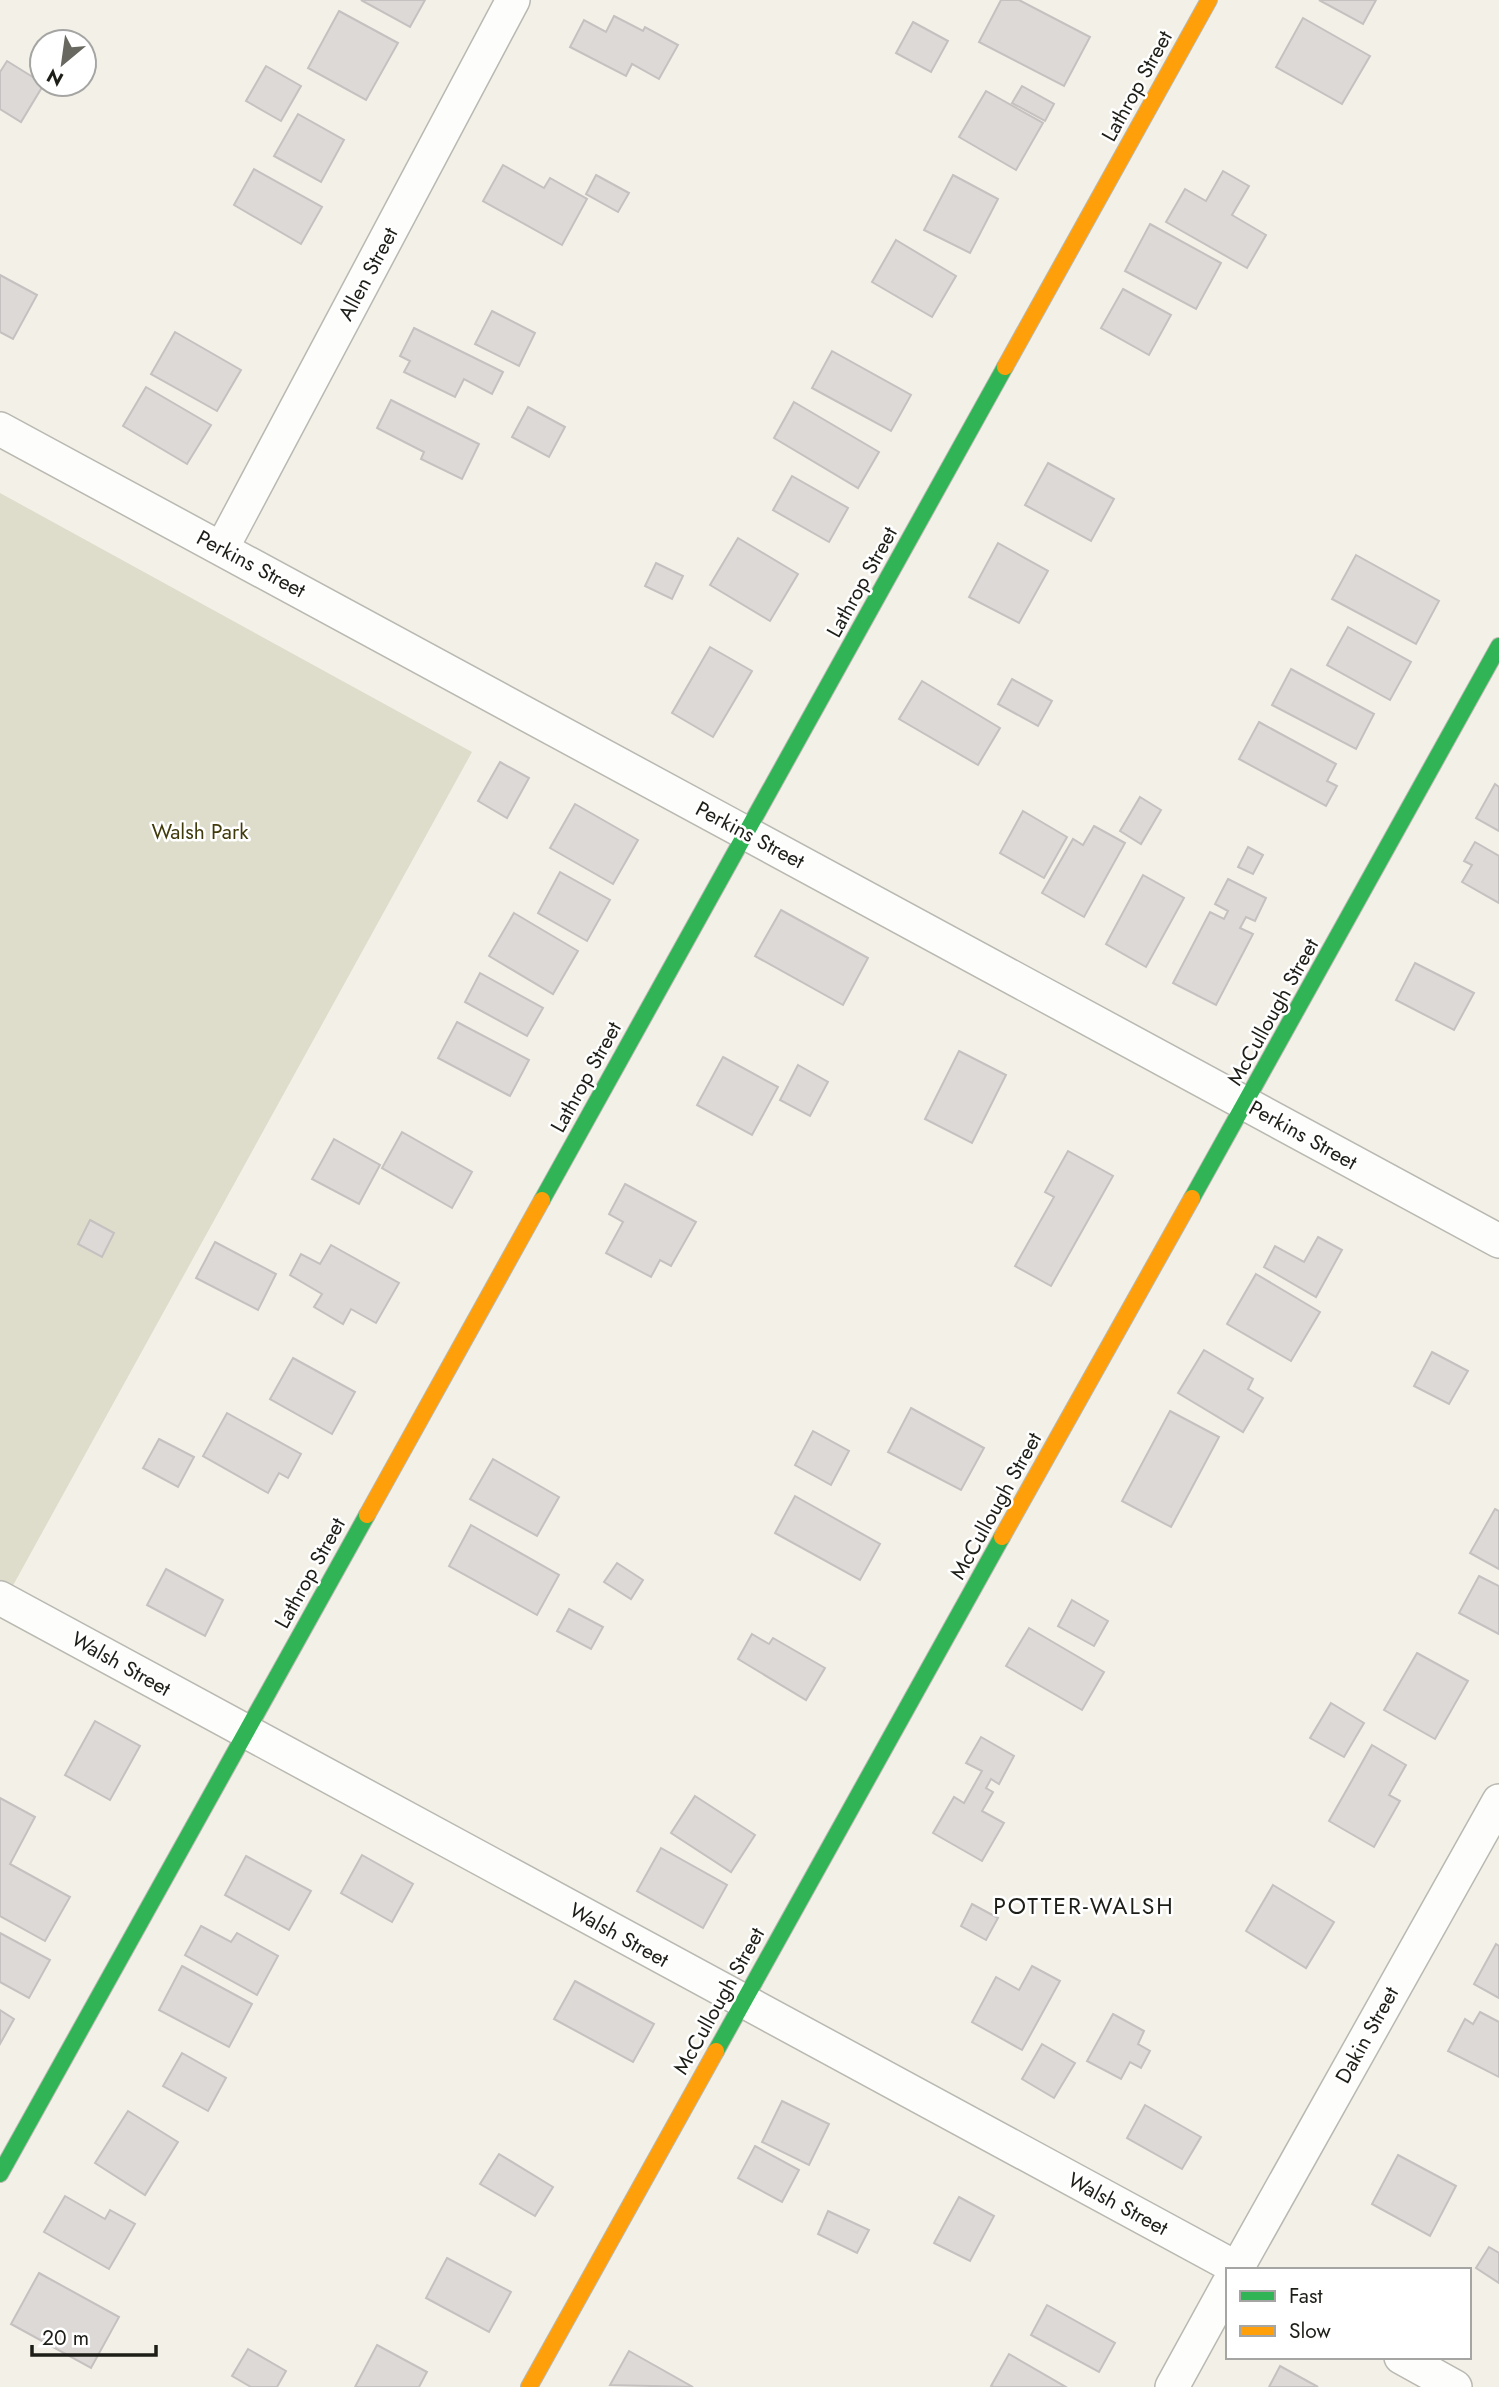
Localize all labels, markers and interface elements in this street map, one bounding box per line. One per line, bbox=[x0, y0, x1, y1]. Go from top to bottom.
street label: Lathrop Street bbox=[1094, 25, 1180, 147]
north arrow bbox=[28, 28, 98, 98]
text: N bbox=[42, 62, 68, 93]
street label: Allen Street bbox=[331, 222, 405, 326]
street label: Lathrop Street bbox=[819, 521, 905, 643]
street label: Perkins Street bbox=[191, 523, 311, 605]
street label: Perkins Street bbox=[690, 794, 810, 876]
park label: Walsh Park bbox=[152, 817, 249, 847]
street label: McCullough Street bbox=[1220, 933, 1326, 1091]
street label: Lathrop Street bbox=[543, 1016, 629, 1138]
street label: Perkins Street bbox=[1243, 1093, 1363, 1177]
street label: McCullough Street bbox=[943, 1427, 1049, 1585]
street label: Lathrop Street bbox=[267, 1512, 353, 1634]
street label: Walsh Street bbox=[66, 1624, 176, 1704]
district label: POTTER-WALSH bbox=[993, 1889, 1175, 1923]
street label: Walsh Street bbox=[564, 1895, 674, 1975]
street label: McCullough Street bbox=[666, 1922, 772, 2080]
street label: Dakin Street bbox=[1328, 1981, 1406, 2089]
street label: Walsh Street bbox=[1063, 2165, 1173, 2243]
legend bbox=[1226, 2268, 1471, 2359]
text: Fast bbox=[1289, 2281, 1322, 2311]
scale bar bbox=[32, 2314, 156, 2358]
text: Slow bbox=[1289, 2316, 1331, 2346]
text: 20 m bbox=[42, 2323, 89, 2353]

